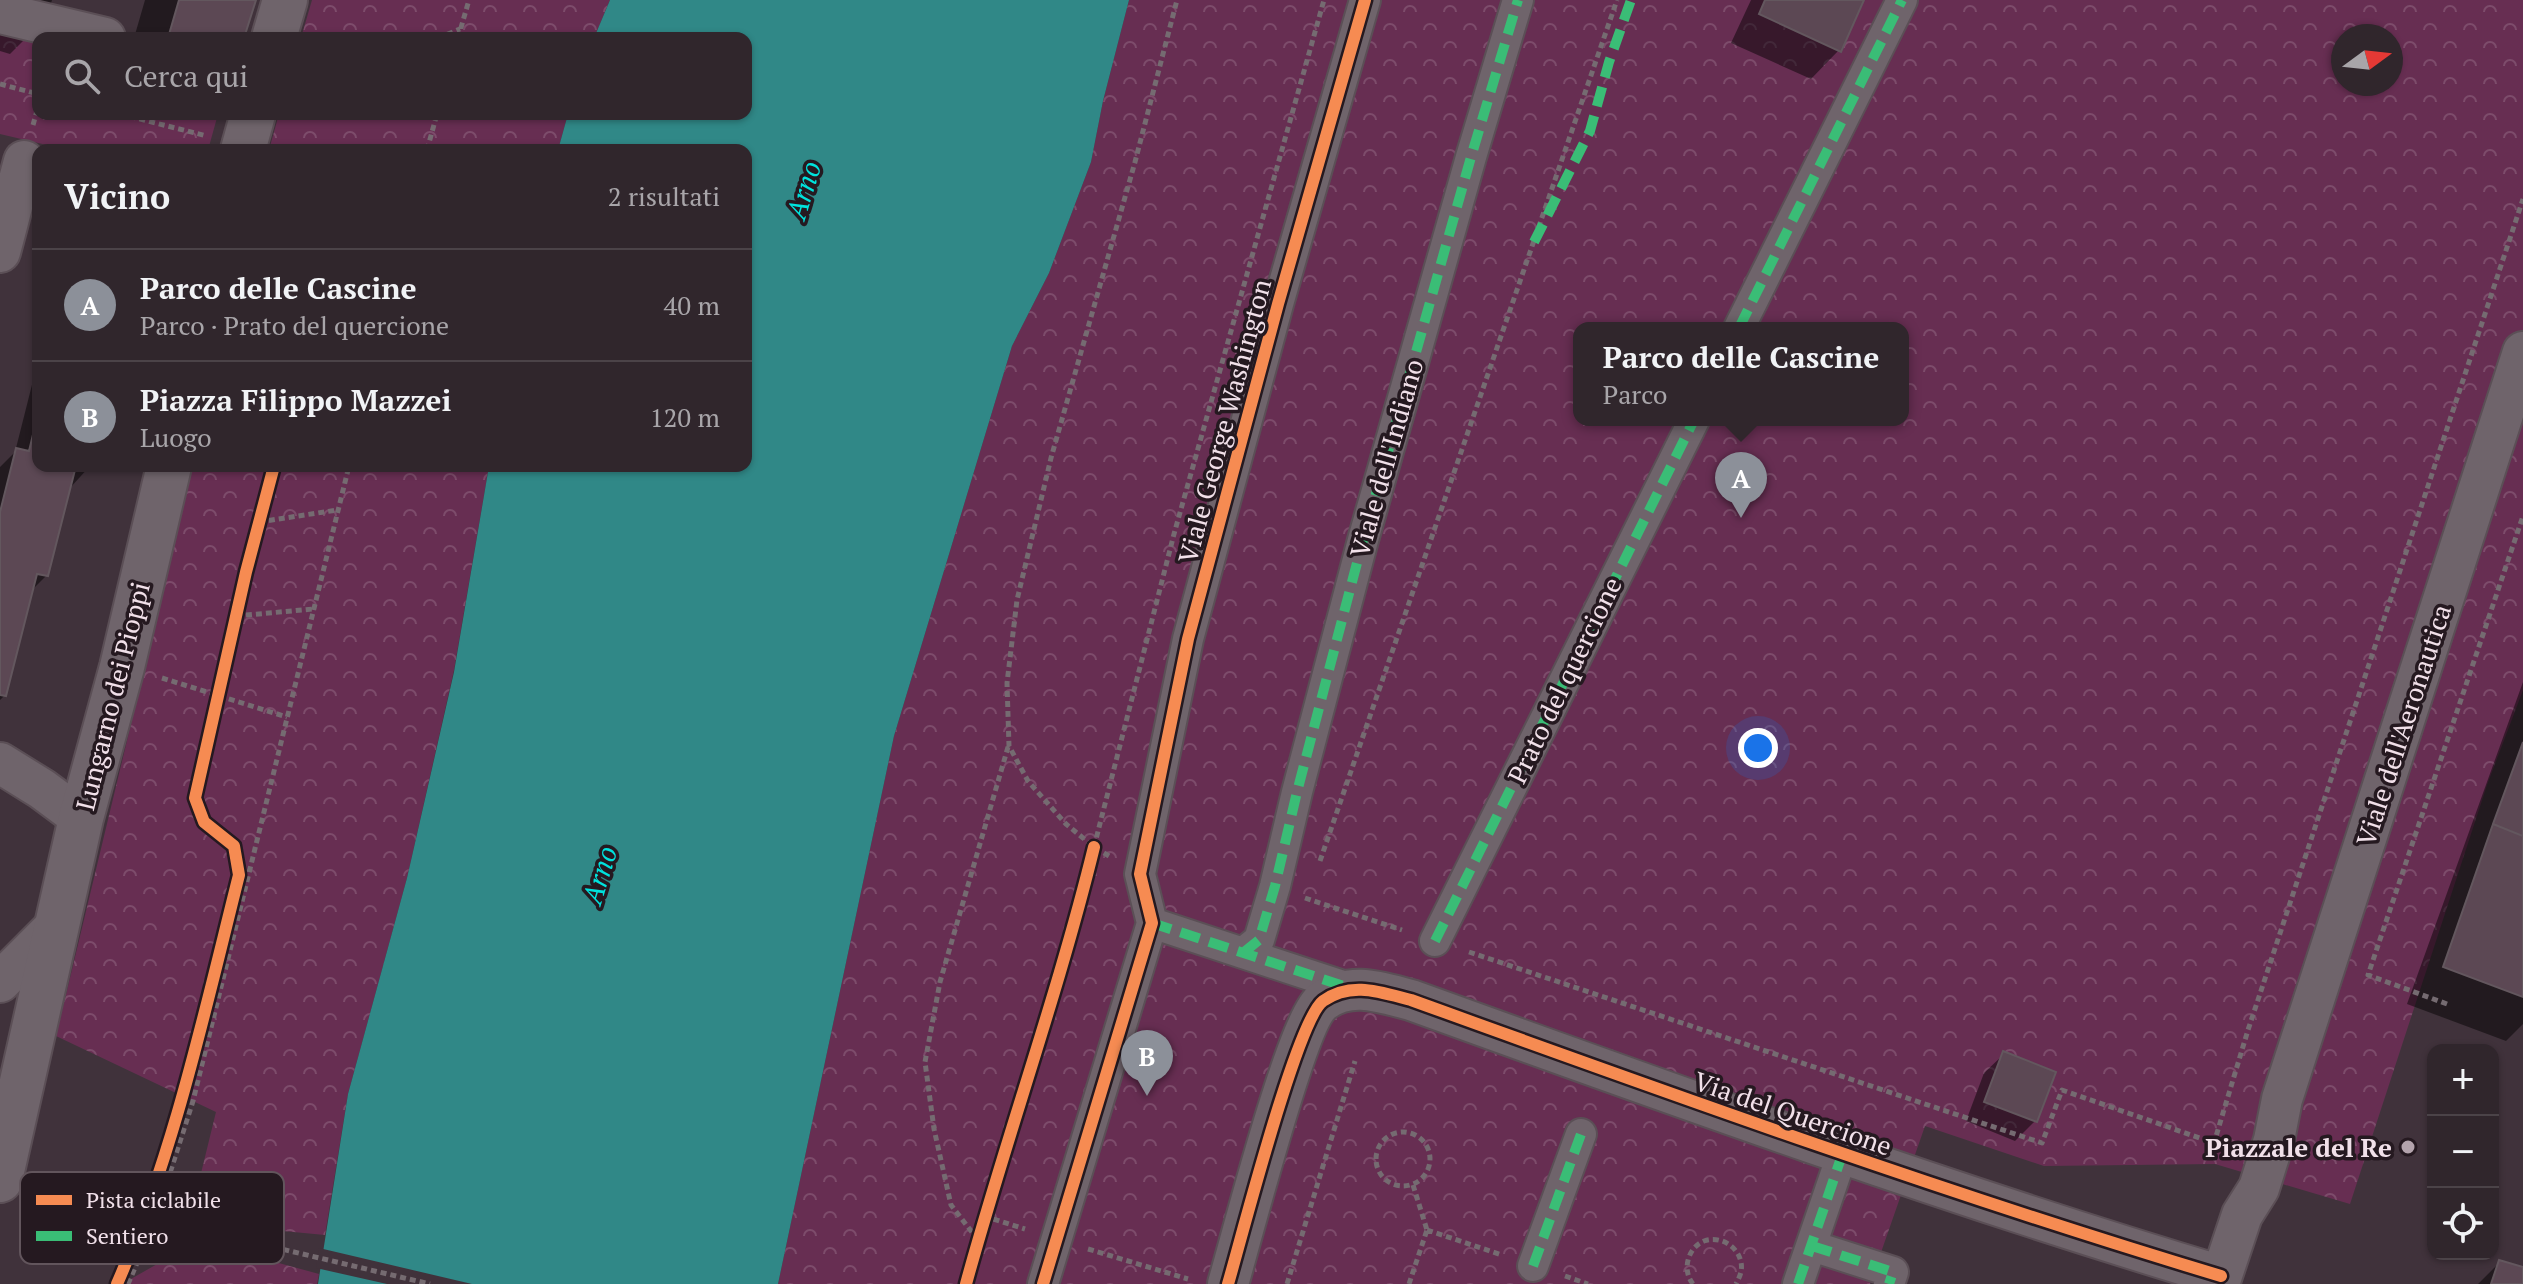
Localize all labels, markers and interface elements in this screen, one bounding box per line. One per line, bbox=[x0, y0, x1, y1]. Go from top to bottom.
north arrow bbox=[2331, 24, 2403, 96]
search box bbox=[32, 32, 752, 120]
icon: search bbox=[60, 54, 104, 98]
text: Cerca qui bbox=[124, 56, 248, 96]
water label: Arno bbox=[776, 156, 829, 225]
text: Vicino bbox=[64, 174, 170, 219]
text: 2 risultati bbox=[608, 179, 720, 213]
text: Parco delle Cascine bbox=[140, 268, 417, 308]
street label: Viale George Washington bbox=[1170, 275, 1278, 567]
text: A bbox=[81, 288, 99, 322]
text: 40 m bbox=[664, 288, 720, 322]
text: Parco · Prato del quercione bbox=[140, 308, 449, 342]
popup bbox=[1573, 322, 1909, 426]
text: Parco delle Cascine bbox=[1603, 337, 1879, 377]
street label: Viale dell'Indiano bbox=[1341, 355, 1431, 561]
text: Parco bbox=[1603, 377, 1667, 411]
text: Piazza Filippo Mazzei bbox=[140, 380, 451, 420]
text: B bbox=[82, 400, 98, 434]
text: 120 m bbox=[650, 400, 720, 434]
text: Luogo bbox=[140, 420, 212, 454]
pin: A bbox=[1715, 452, 1767, 518]
street label: Prato del quercione bbox=[1499, 571, 1629, 789]
street label: Lungarno dei Pioppi bbox=[67, 578, 157, 814]
street label: Viale dell'Aeronautica bbox=[2348, 600, 2458, 850]
your location bbox=[1738, 728, 1778, 768]
water label: Arno bbox=[572, 841, 625, 910]
pin: B bbox=[1121, 1030, 1173, 1096]
map controls bbox=[2427, 1044, 2499, 1260]
button: + bbox=[2427, 1044, 2499, 1116]
street label: Via del Quercione bbox=[1690, 1063, 1896, 1163]
button: − bbox=[2427, 1116, 2499, 1188]
place label: Piazzale del Re bbox=[2205, 1130, 2392, 1164]
marker: Piazzale del Re bbox=[2399, 1138, 2417, 1156]
legend bbox=[20, 1172, 284, 1264]
text: Pista ciclabile bbox=[86, 1185, 221, 1214]
button: locate bbox=[2427, 1188, 2499, 1260]
text: Sentiero bbox=[86, 1221, 168, 1250]

